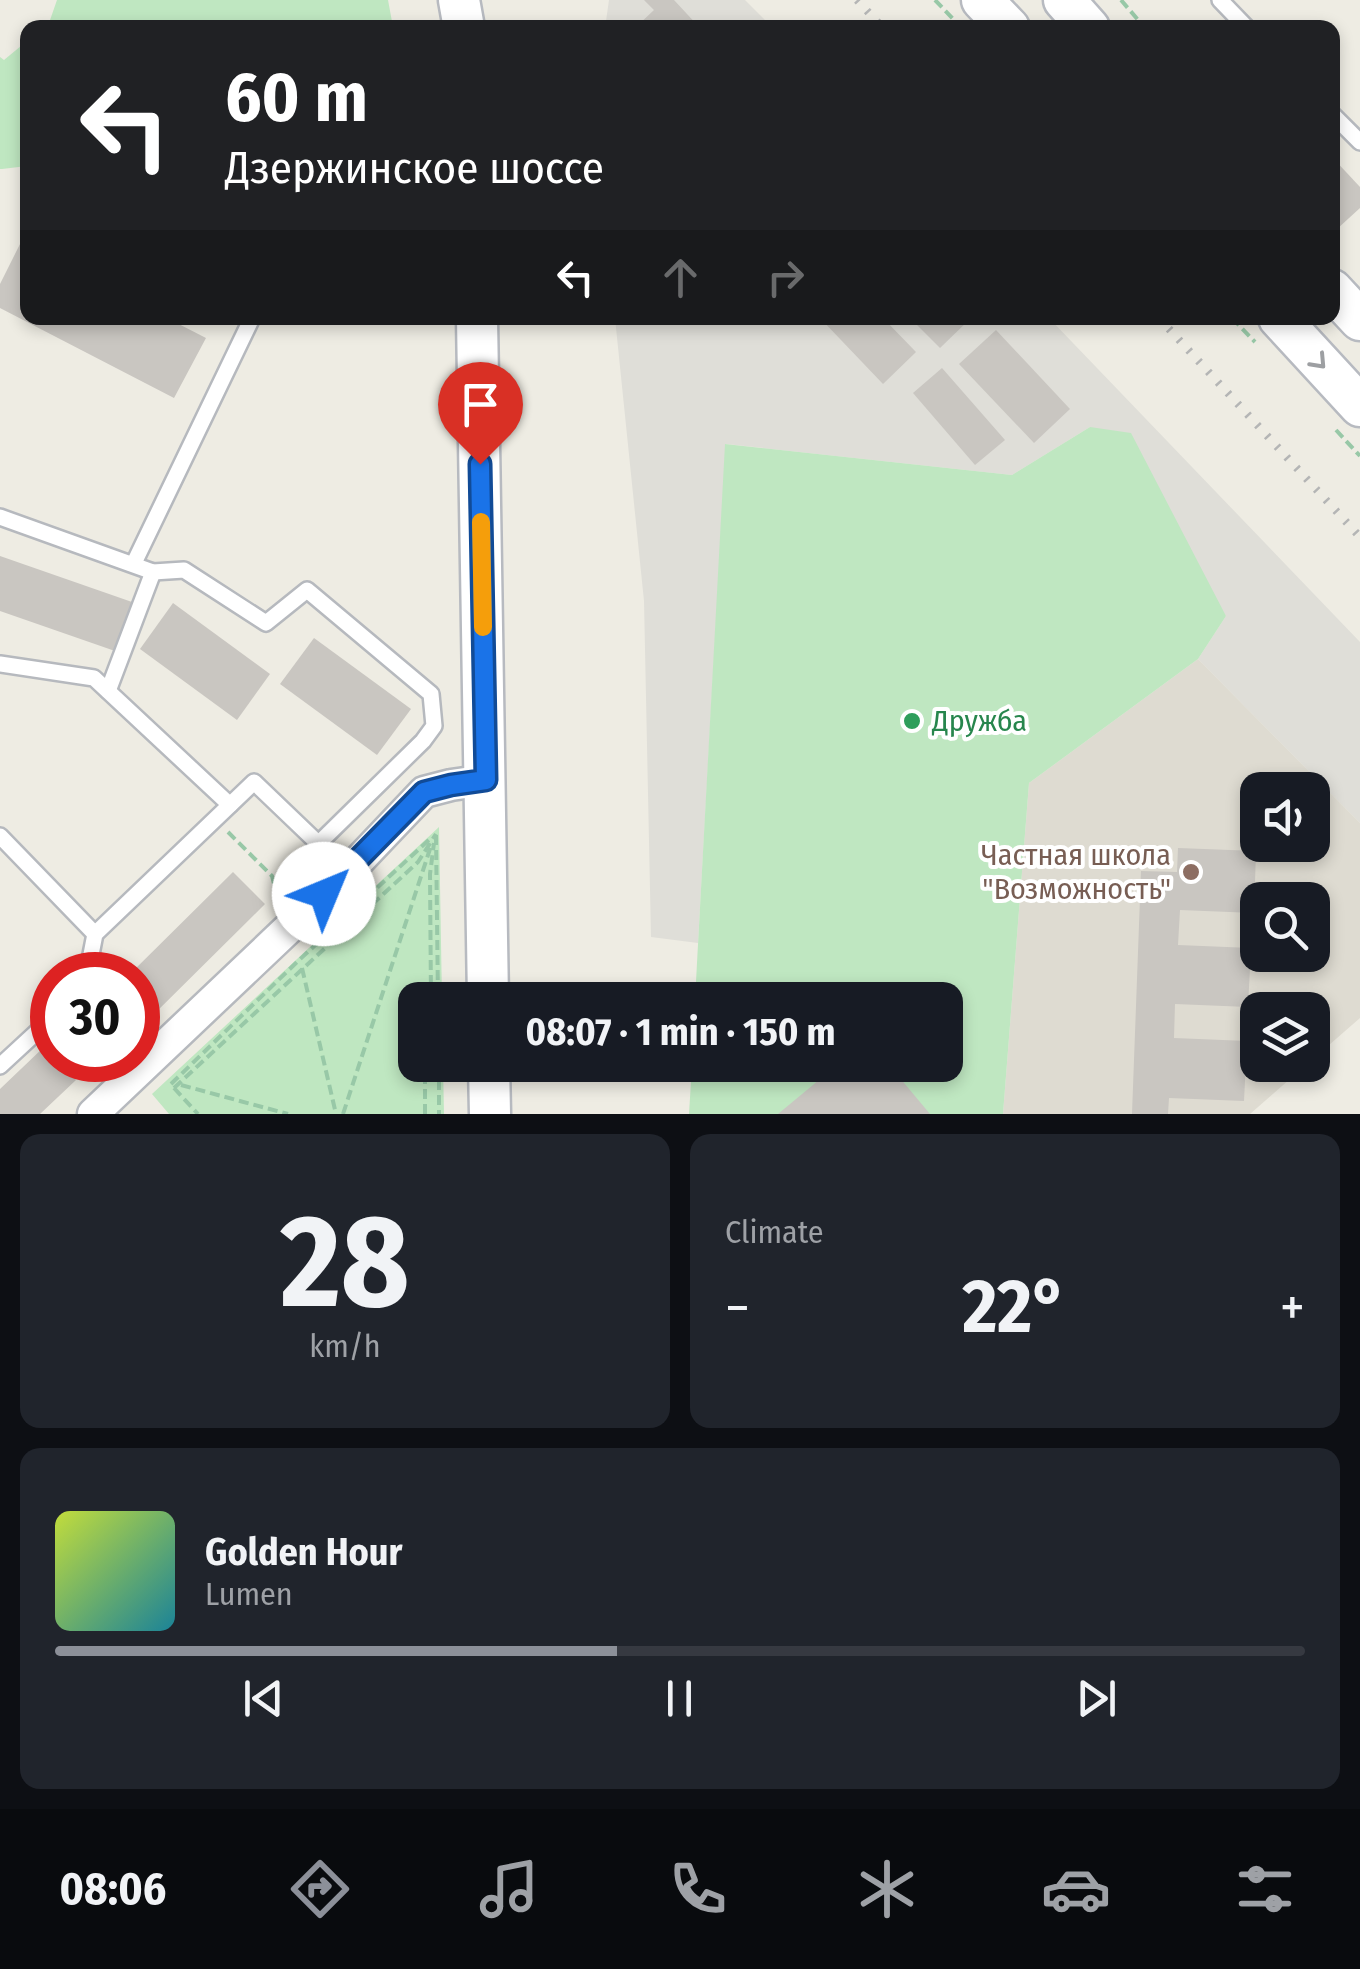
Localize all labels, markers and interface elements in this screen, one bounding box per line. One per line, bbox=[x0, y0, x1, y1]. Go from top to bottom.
text: 60 m bbox=[225, 56, 368, 140]
icon: left bbox=[60, 60, 190, 190]
text: Дзержинское шоссе bbox=[225, 141, 604, 195]
icon: left bbox=[548, 250, 603, 305]
icon: ahead bbox=[653, 250, 708, 305]
icon: right bbox=[758, 250, 813, 305]
one-way arrow bbox=[1307, 350, 1325, 369]
pin bbox=[438, 362, 523, 465]
icon: arrive bbox=[453, 377, 508, 432]
place label: Дружба bbox=[931, 703, 1027, 739]
marker: Дружба bbox=[901, 710, 923, 732]
map controls bbox=[1240, 772, 1330, 1082]
button: sound bbox=[1240, 772, 1330, 862]
place label: Частная школа "Возможность" bbox=[981, 837, 1171, 907]
position arrow bbox=[272, 842, 376, 946]
marker: Частная школа "Возможность" bbox=[1180, 861, 1202, 883]
button: search bbox=[1240, 882, 1330, 972]
speed limit sign: 30 bbox=[30, 952, 160, 1082]
button: layers bbox=[1240, 992, 1330, 1082]
text: 08:07 · 1 min · 150 m bbox=[526, 1009, 835, 1055]
text: 28 bbox=[281, 1184, 409, 1340]
text: Climate bbox=[725, 1213, 824, 1251]
text: 22° bbox=[963, 1262, 1067, 1352]
text: − bbox=[725, 1275, 750, 1341]
text: + bbox=[1280, 1275, 1305, 1341]
text: km/h bbox=[309, 1327, 381, 1365]
text: Golden Hour bbox=[205, 1529, 403, 1575]
text: Lumen bbox=[205, 1575, 293, 1613]
icon: previous bbox=[236, 1671, 291, 1726]
icon: pause bbox=[652, 1671, 707, 1726]
icon: next bbox=[1069, 1671, 1124, 1726]
icon: directions bbox=[285, 1854, 355, 1924]
icon: music bbox=[474, 1854, 544, 1924]
icon: phone bbox=[663, 1854, 733, 1924]
icon: climate bbox=[852, 1854, 922, 1924]
icon: car bbox=[1041, 1854, 1111, 1924]
icon: filters bbox=[1230, 1854, 1300, 1924]
text: 08:06 bbox=[60, 1862, 166, 1916]

